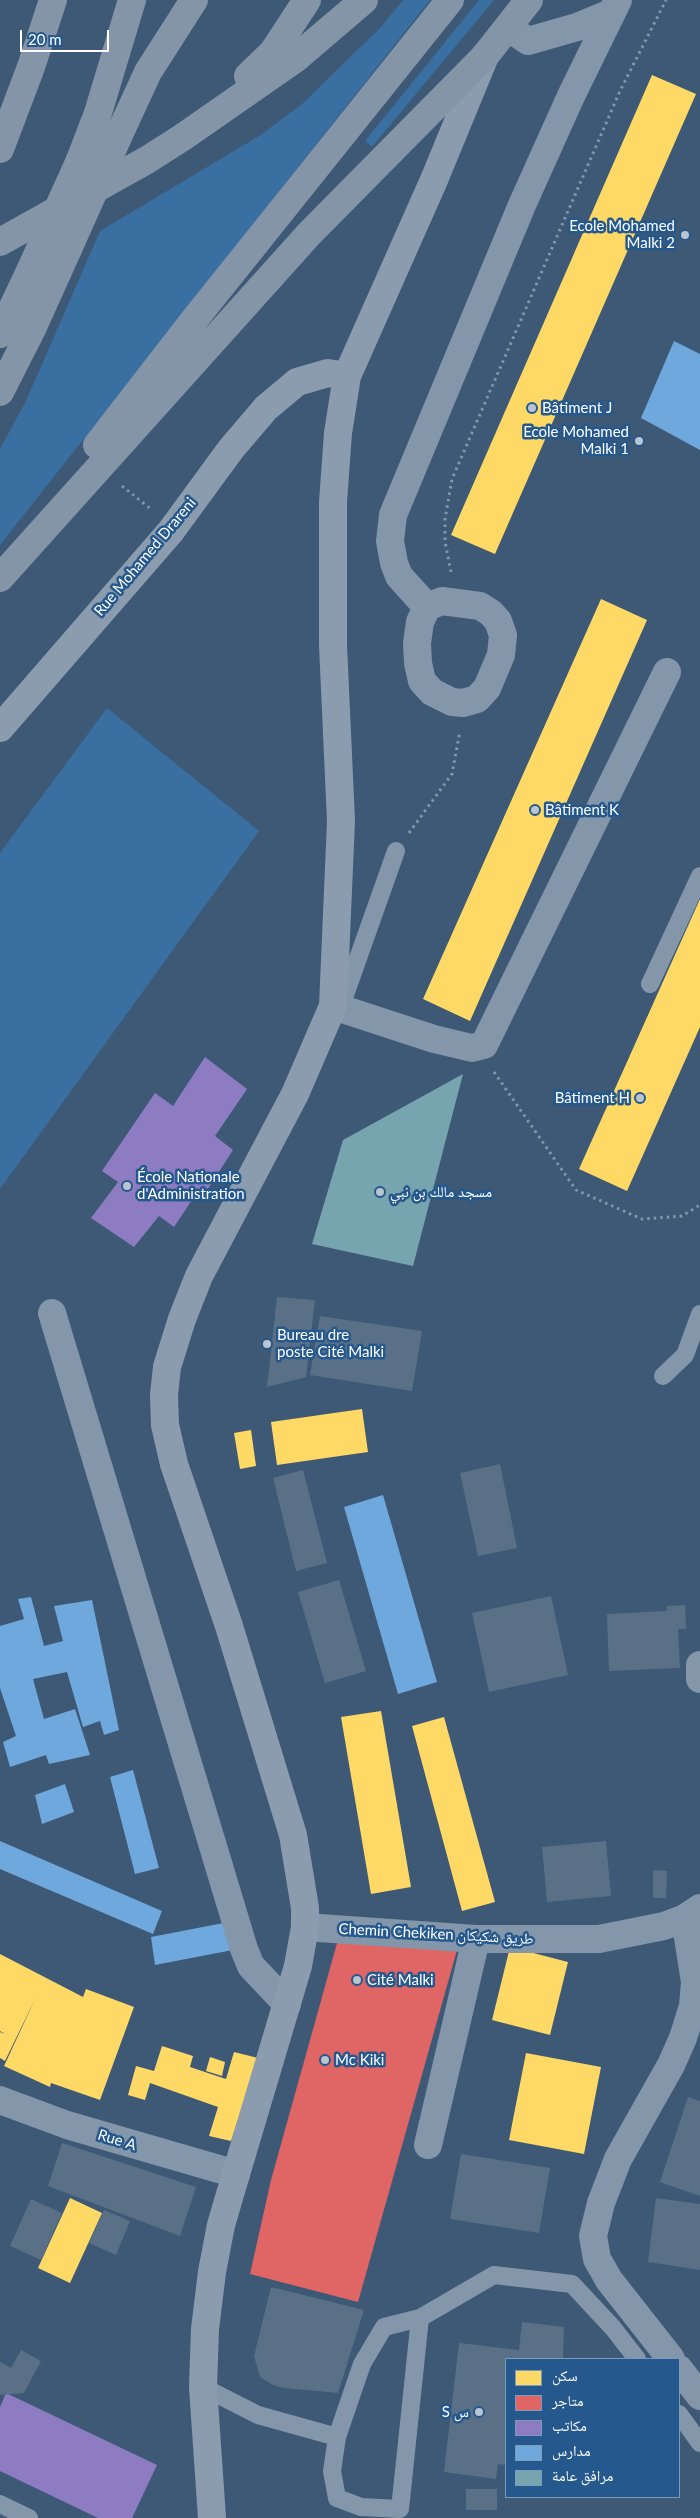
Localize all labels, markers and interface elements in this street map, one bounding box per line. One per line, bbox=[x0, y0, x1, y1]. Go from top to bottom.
scale bar bbox=[22, 20, 111, 52]
text: 20 m bbox=[28, 30, 62, 48]
place label: Ecole Mohamed Malki 2 bbox=[569, 217, 675, 252]
marker: Ecole Mohamed Malki 2 bbox=[679, 229, 691, 241]
place label: Bâtiment J bbox=[542, 399, 612, 417]
marker: Bâtiment J bbox=[526, 402, 538, 414]
place label: Ecole Mohamed Malki 1 bbox=[523, 423, 629, 458]
marker: Ecole Mohamed Malki 1 bbox=[633, 435, 645, 447]
street label: Rue Mohamed Drareni bbox=[90, 494, 200, 620]
place label: Bâtiment K bbox=[545, 801, 619, 819]
marker: Bâtiment K bbox=[529, 804, 541, 816]
place label: Bâtiment H bbox=[555, 1089, 630, 1107]
marker: Bâtiment H bbox=[634, 1092, 646, 1104]
place label: École Nationale d'Administration bbox=[137, 1168, 245, 1203]
marker: École Nationale d'Administration bbox=[121, 1180, 133, 1192]
place label: مسجد مالك بن نبي bbox=[390, 1183, 492, 1201]
marker: مسجد مالك بن نبي bbox=[374, 1186, 386, 1198]
place label: Bureau dre poste Cité Malki bbox=[277, 1326, 384, 1361]
marker: Bureau dre poste Cité Malki bbox=[261, 1338, 273, 1350]
street label: Chemin Chekiken طريق شكيكان bbox=[338, 1920, 534, 1948]
place label: Cité Malki bbox=[367, 1971, 434, 1989]
marker: Cité Malki bbox=[351, 1974, 363, 1986]
place label: Mc Kiki bbox=[335, 2051, 384, 2069]
marker: Mc Kiki bbox=[319, 2054, 331, 2066]
street label: Rue A bbox=[96, 2126, 138, 2154]
legend bbox=[505, 2358, 680, 2498]
text: سكن bbox=[552, 2366, 578, 2384]
text: متاجر bbox=[552, 2391, 584, 2409]
place label: S س bbox=[442, 2403, 469, 2421]
marker: S س bbox=[473, 2406, 485, 2418]
text: مكاتب bbox=[552, 2416, 587, 2434]
text: مدارس bbox=[552, 2441, 591, 2459]
text: مرافق عامة bbox=[552, 2466, 613, 2484]

